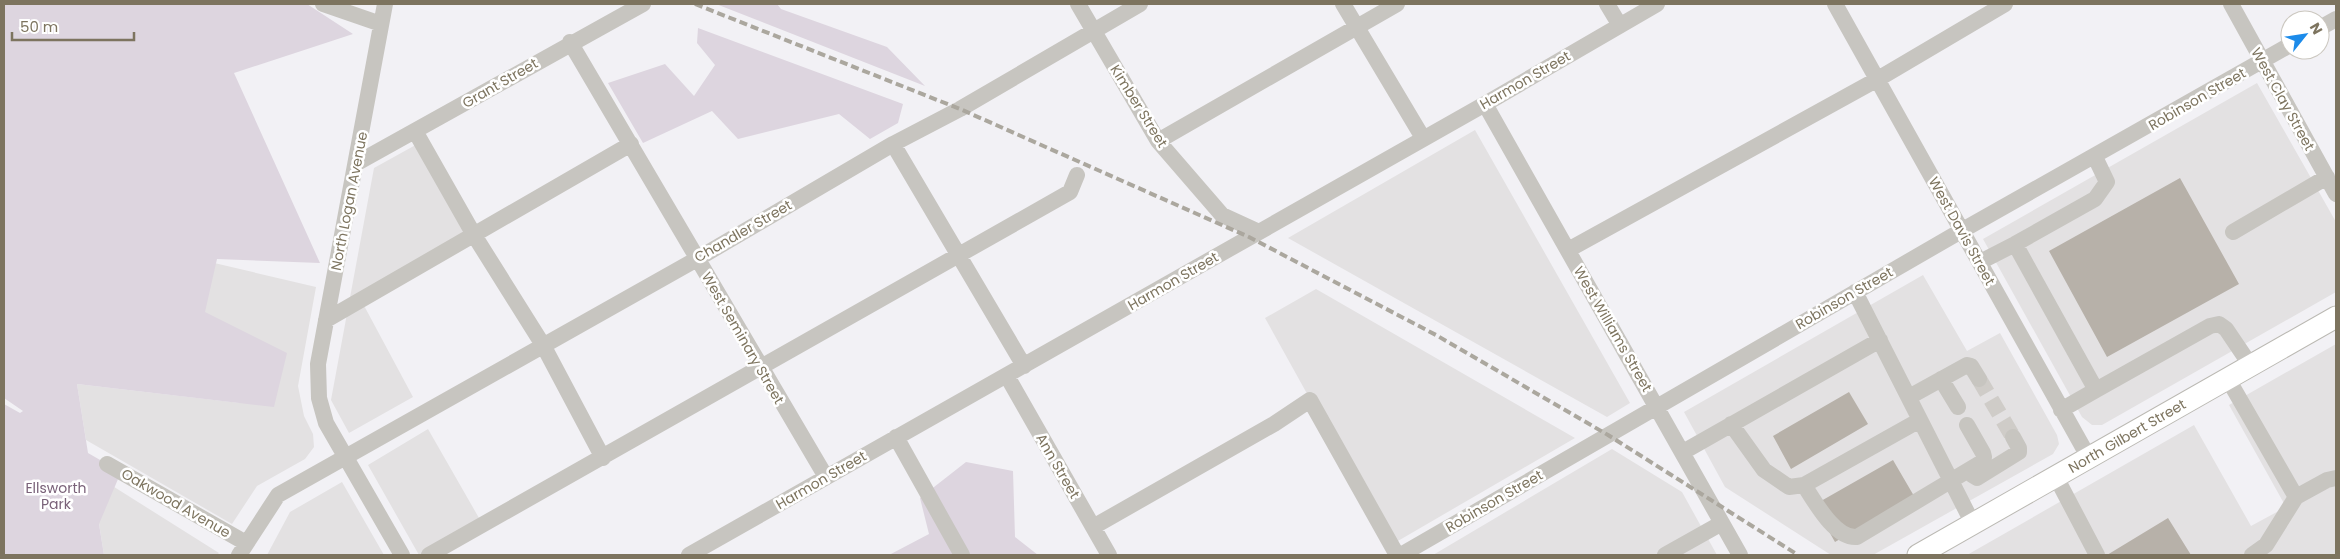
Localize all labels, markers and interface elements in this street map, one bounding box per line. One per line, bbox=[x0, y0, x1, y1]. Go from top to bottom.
scale bar bbox=[12, 10, 135, 42]
north arrow bbox=[2280, 10, 2330, 60]
text: 50 m bbox=[20, 16, 58, 37]
text: N bbox=[2305, 19, 2328, 38]
street label: West Clay Street bbox=[2246, 44, 2320, 154]
street label: Harmon Street bbox=[1476, 46, 1574, 114]
street label: Grant Street bbox=[458, 53, 542, 113]
street label: Kimber Street bbox=[1106, 61, 1172, 151]
street label: Robinson Street bbox=[2145, 63, 2249, 135]
street label: North Logan Avenue bbox=[326, 130, 372, 272]
street label: West Davis Street bbox=[1924, 173, 2000, 289]
street label: Chandler Street bbox=[690, 195, 796, 267]
street label: Harmon Street bbox=[1124, 247, 1222, 315]
street label: Robinson Street bbox=[1792, 262, 1896, 334]
street label: West Williams Street bbox=[1569, 263, 1657, 395]
street label: West Seminary Street bbox=[697, 268, 789, 408]
street label: North Gilbert Street bbox=[2064, 394, 2190, 478]
street label: Ann Street bbox=[1031, 430, 1085, 502]
street label: Harmon Street bbox=[772, 446, 870, 514]
street label: Oakwood Avenue bbox=[118, 464, 234, 543]
street label: Robinson Street bbox=[1442, 465, 1546, 537]
park label: Ellsworth Park bbox=[25, 478, 87, 514]

